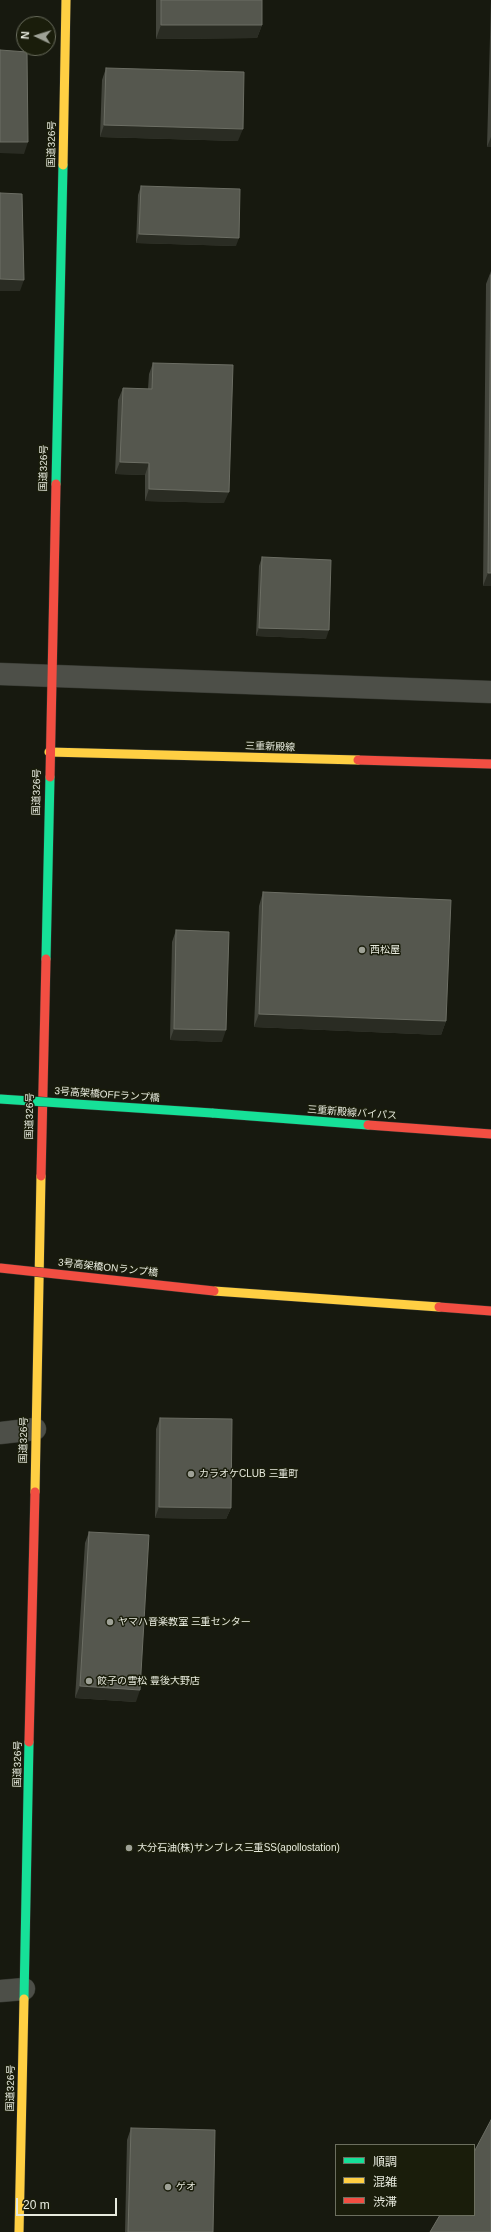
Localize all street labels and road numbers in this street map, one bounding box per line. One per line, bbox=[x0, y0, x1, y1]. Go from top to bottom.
street label: 国道326号 bbox=[46, 121, 58, 167]
street label: 国道326号 bbox=[38, 445, 50, 491]
street label: 三重新殿線 bbox=[245, 740, 295, 754]
street label: 国道326号 bbox=[31, 769, 43, 815]
street label: 3号高架橋OFFランプ橋 bbox=[54, 1085, 160, 1105]
street label: 国道326号 bbox=[24, 1093, 36, 1139]
street label: 三重新殿線バイパス bbox=[307, 1104, 397, 1122]
street label: 3号高架橋ONランプ橋 bbox=[57, 1257, 159, 1279]
street label: 国道326号 bbox=[18, 1417, 30, 1463]
street label: 国道326号 bbox=[12, 1741, 24, 1787]
street label: 国道326号 bbox=[5, 2065, 17, 2111]

